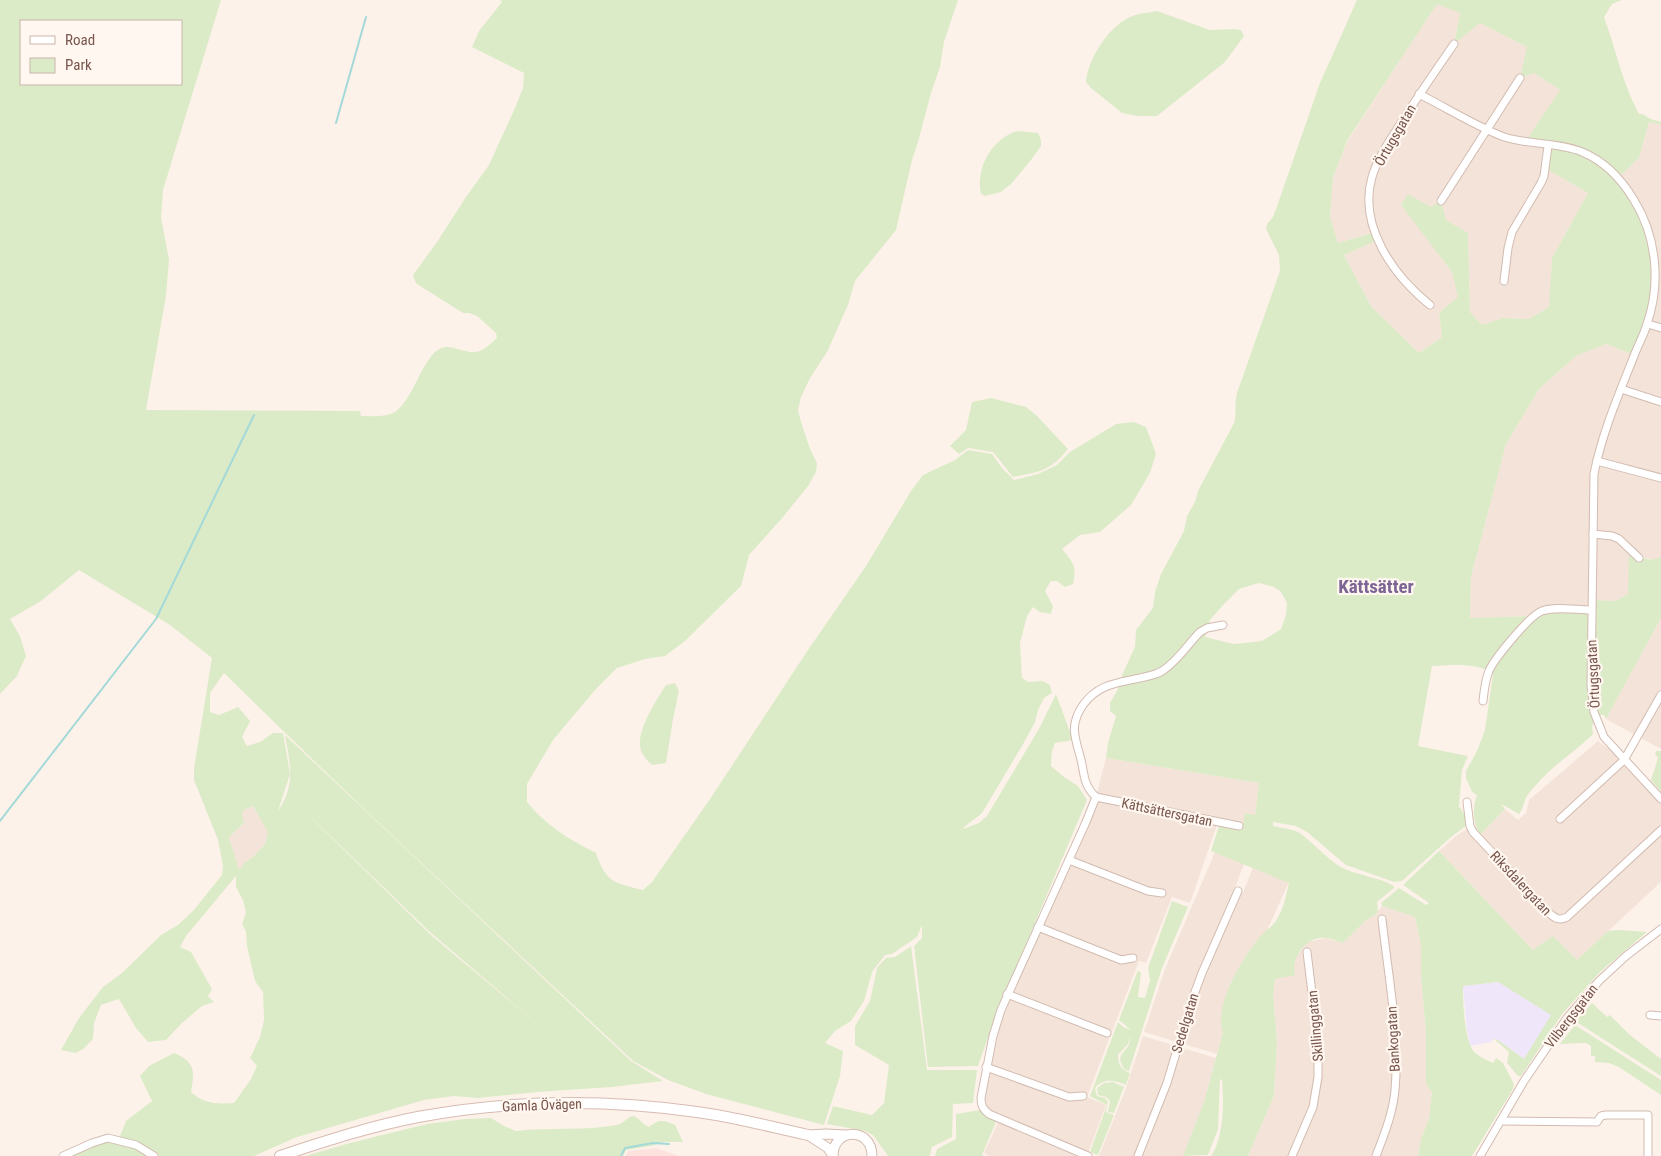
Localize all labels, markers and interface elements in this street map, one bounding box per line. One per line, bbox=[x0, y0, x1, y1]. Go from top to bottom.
legend bbox=[20, 20, 182, 85]
text: Road bbox=[65, 31, 95, 49]
text: Park bbox=[65, 56, 92, 74]
street label: Örtugsgatan bbox=[1371, 101, 1419, 169]
district label: Kättsätter bbox=[1338, 575, 1414, 598]
street label: Örtugsgatan bbox=[1583, 639, 1603, 709]
street label: Kättsättersgatan bbox=[1120, 795, 1214, 829]
street label: Riksdalergatan bbox=[1487, 848, 1555, 918]
street label: Vilbergsgatan bbox=[1541, 981, 1601, 1051]
street label: Skillinggatan bbox=[1304, 990, 1326, 1062]
street label: Sedelgatan bbox=[1168, 991, 1202, 1055]
street label: Bankogatan bbox=[1383, 1006, 1403, 1072]
street label: Gamla Övägen bbox=[502, 1096, 582, 1114]

